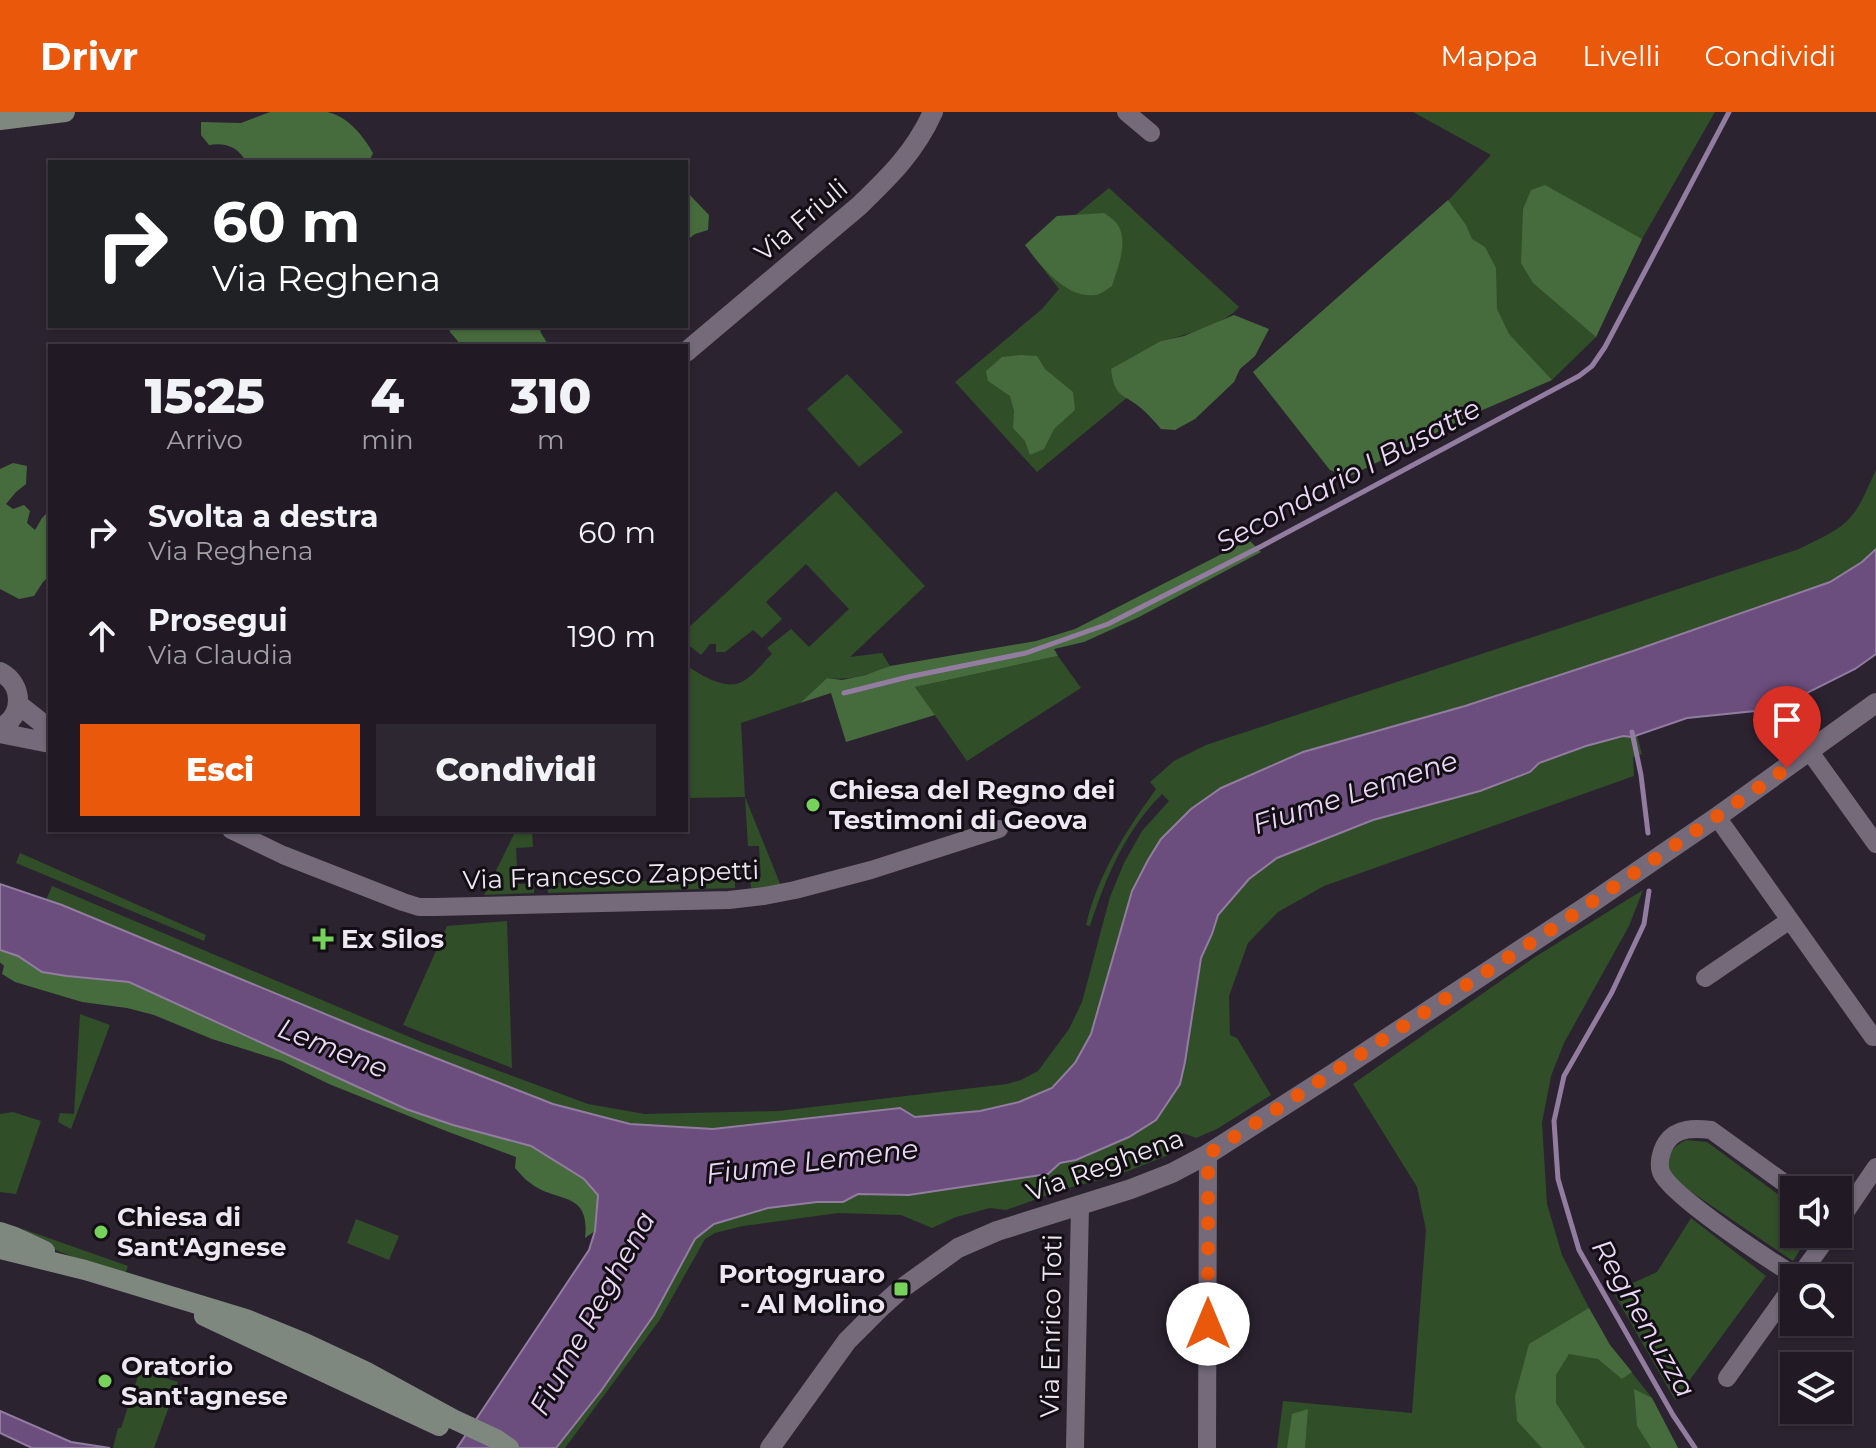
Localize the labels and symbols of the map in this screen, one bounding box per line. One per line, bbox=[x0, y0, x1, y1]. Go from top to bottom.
street label: Via Friuli bbox=[748, 172, 854, 268]
water label: Secondario I Busatte bbox=[1210, 391, 1486, 559]
pin bbox=[1753, 686, 1821, 768]
water label: Fiume Lemene bbox=[1248, 743, 1462, 841]
place label: Chiesa del Regno dei Testimoni di Geova bbox=[829, 774, 1115, 836]
marker: Chiesa del Regno dei Testimoni di Geova bbox=[804, 796, 822, 814]
street label: Via Francesco Zappetti bbox=[462, 854, 760, 896]
place label: Ex Silos bbox=[341, 923, 444, 955]
marker: Ex Silos bbox=[312, 928, 334, 950]
water label: Lemene bbox=[273, 1011, 393, 1085]
street label: Via Reghena bbox=[1022, 1122, 1188, 1208]
water label: Fiume Lemene bbox=[704, 1131, 920, 1191]
place label: Chiesa di Sant'Agnese bbox=[117, 1201, 286, 1263]
water label: Fiume Reghena bbox=[522, 1205, 662, 1421]
marker: Chiesa di Sant'Agnese bbox=[92, 1223, 110, 1241]
water label: Reghenuzza bbox=[1585, 1233, 1703, 1403]
street label: Via Enrico Toti bbox=[1033, 1234, 1069, 1418]
place label: Portogruaro - Al Molino bbox=[718, 1258, 885, 1320]
marker: Portogruaro - Al Molino bbox=[892, 1280, 910, 1298]
position arrow bbox=[1166, 1282, 1250, 1366]
place label: Oratorio Sant'agnese bbox=[121, 1350, 288, 1412]
marker: Oratorio Sant'agnese bbox=[96, 1372, 114, 1390]

